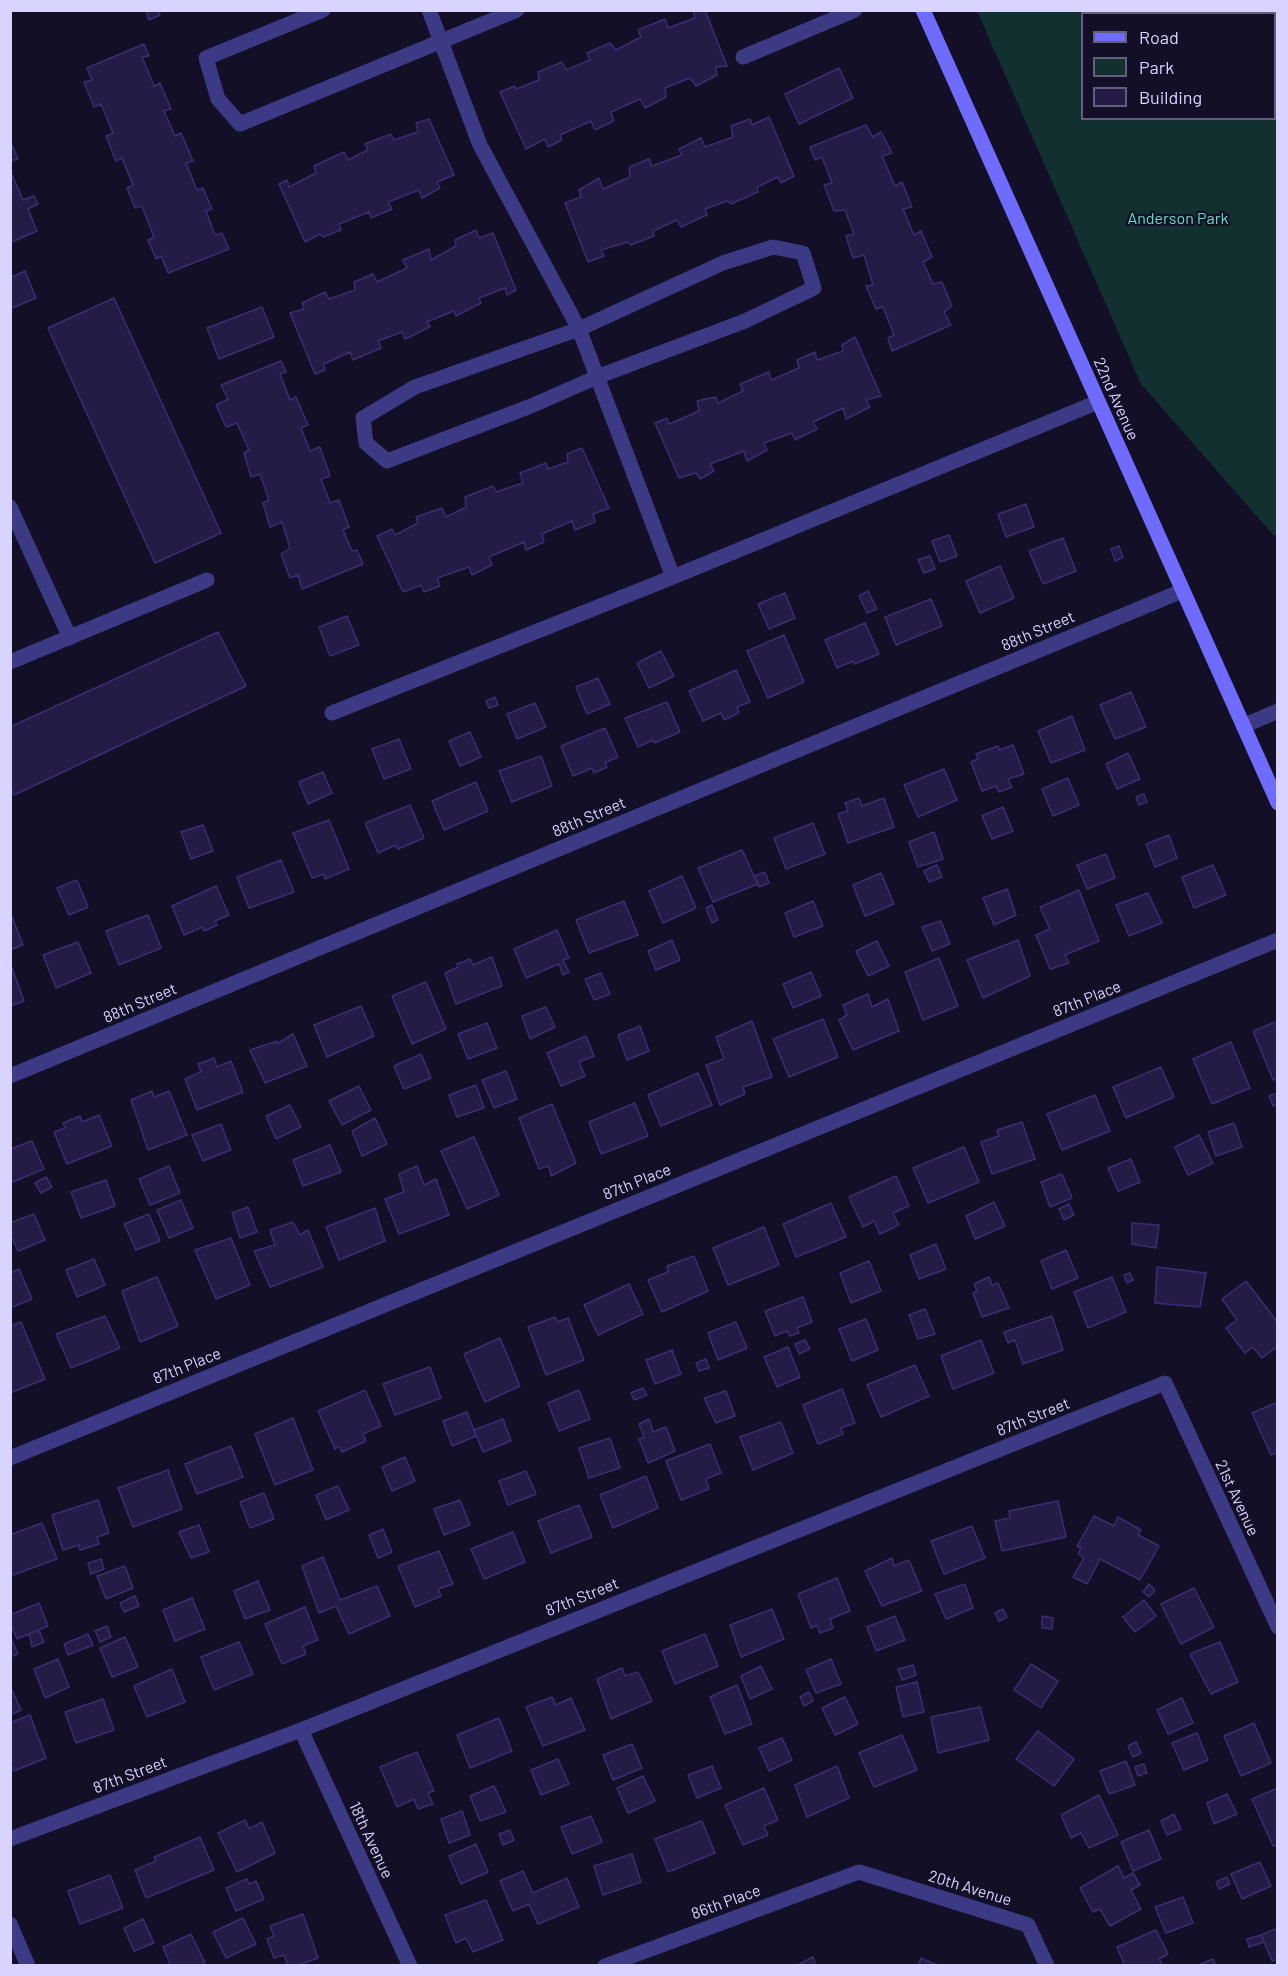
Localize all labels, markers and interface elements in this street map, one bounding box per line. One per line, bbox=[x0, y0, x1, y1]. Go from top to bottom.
legend bbox=[1081, 12, 1276, 120]
text: Road bbox=[1139, 26, 1179, 48]
text: Park bbox=[1139, 56, 1174, 78]
text: Building bbox=[1139, 86, 1202, 108]
park label: Anderson Park bbox=[1128, 209, 1228, 229]
street label: 22nd Avenue bbox=[1089, 355, 1143, 443]
street label: 88th Street bbox=[998, 607, 1078, 655]
street label: 88th Street bbox=[549, 793, 629, 841]
street label: 87th Place bbox=[1050, 977, 1124, 1021]
street label: 88th Street bbox=[100, 979, 180, 1027]
street label: 87th Place bbox=[600, 1160, 674, 1204]
street label: 87th Place bbox=[150, 1344, 224, 1388]
street label: 87th Street bbox=[994, 1394, 1072, 1440]
street label: 21st Avenue bbox=[1211, 1457, 1263, 1539]
street label: 87th Street bbox=[543, 1574, 621, 1620]
street label: 87th Street bbox=[91, 1752, 169, 1798]
street label: 18th Avenue bbox=[345, 1799, 397, 1881]
street label: 20th Avenue bbox=[926, 1866, 1014, 1910]
street label: 86th Place bbox=[689, 1881, 763, 1923]

